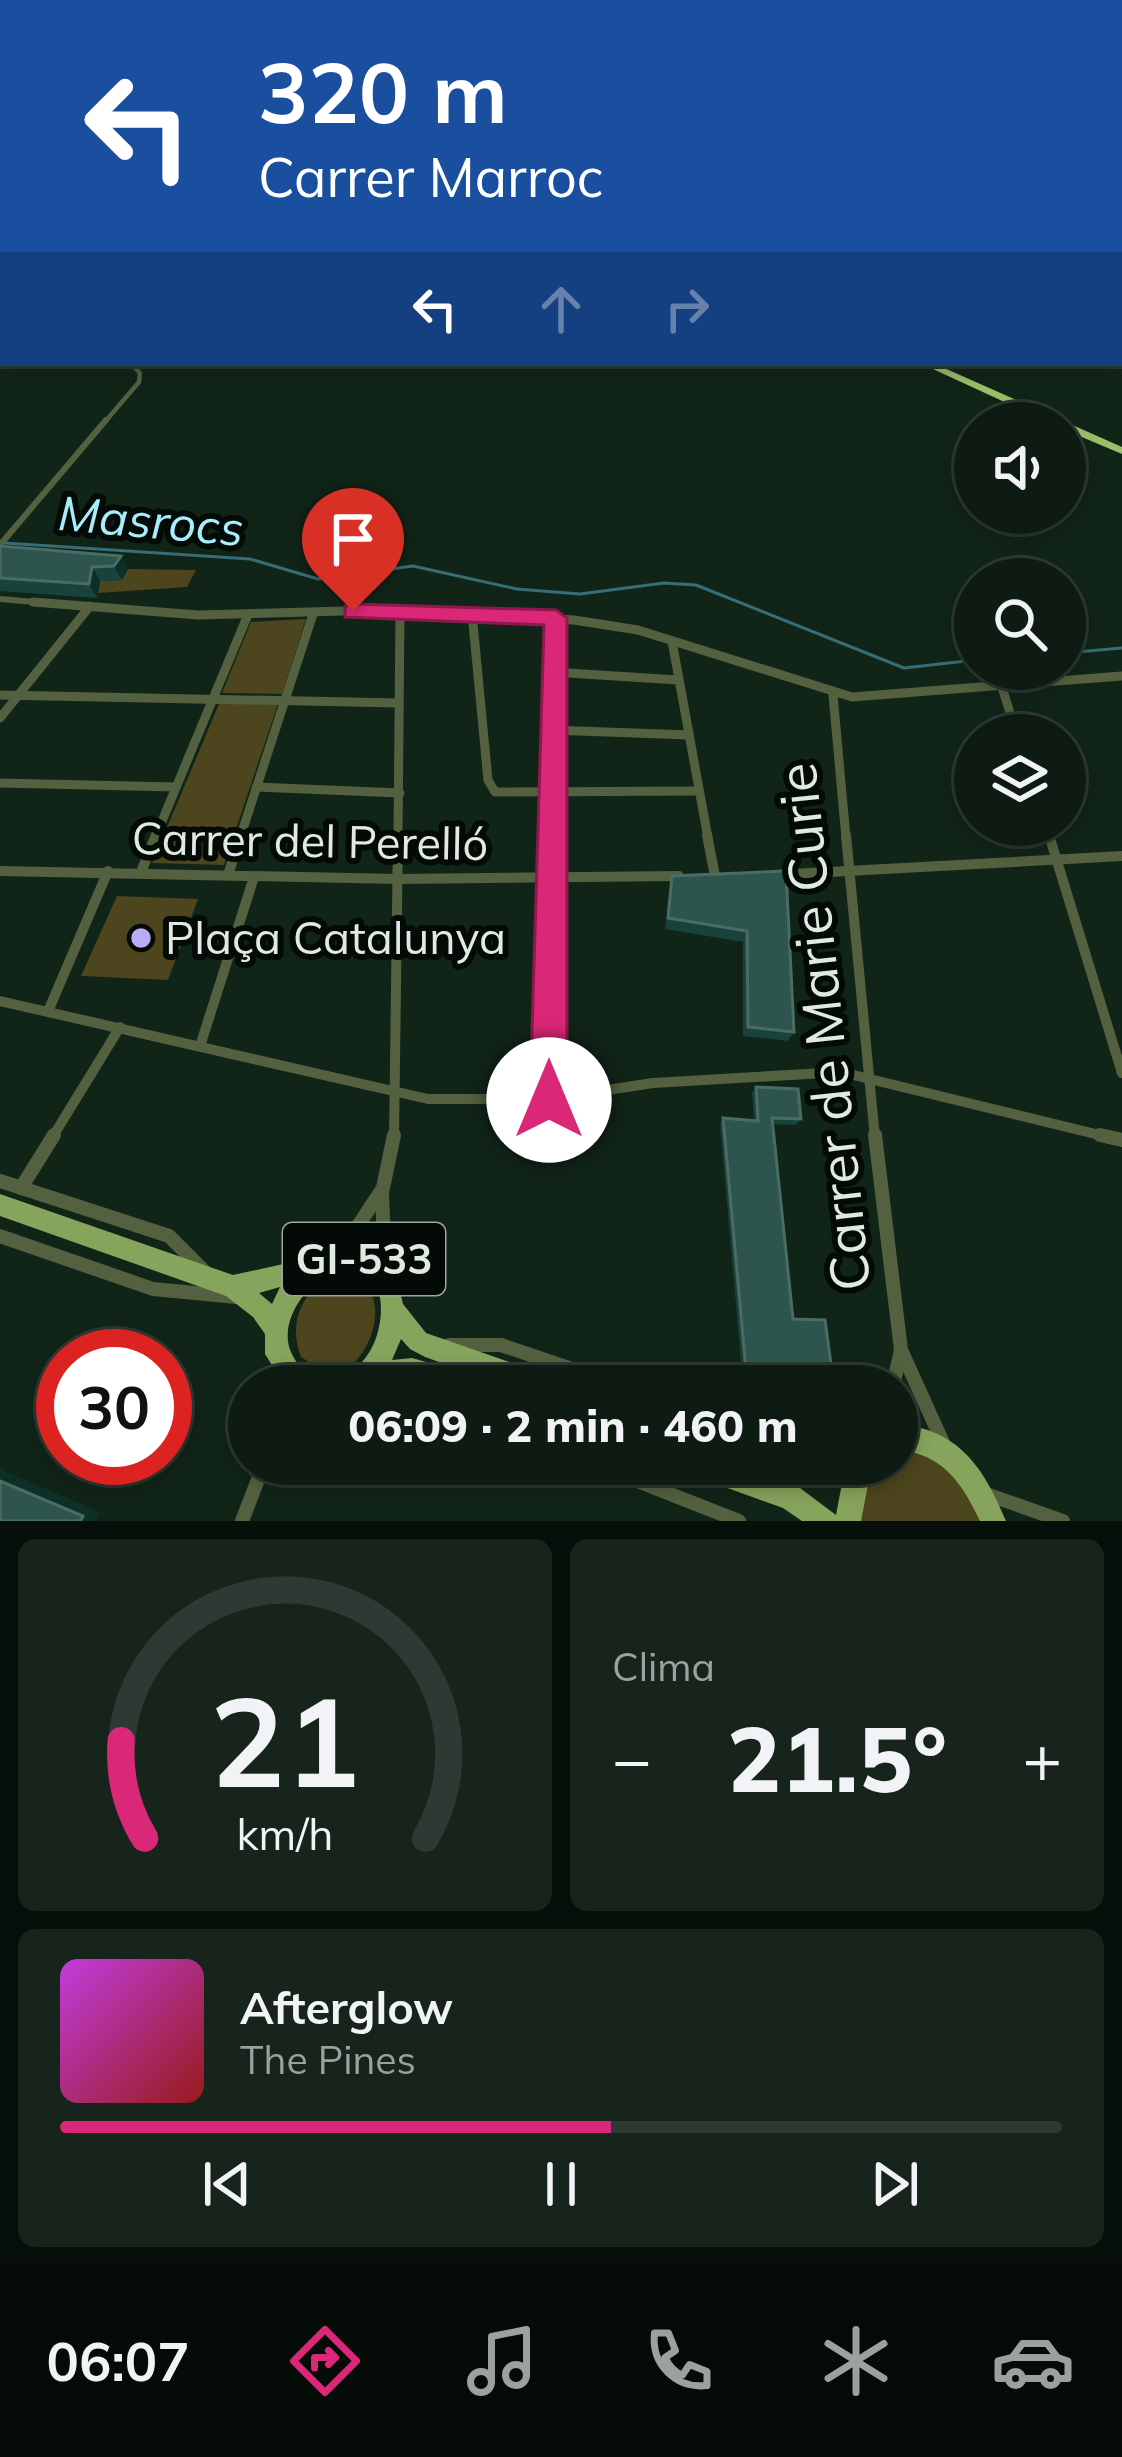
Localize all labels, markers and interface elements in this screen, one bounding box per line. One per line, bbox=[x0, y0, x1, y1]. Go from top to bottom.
text: 320 m bbox=[258, 39, 508, 144]
icon: left bbox=[60, 48, 216, 204]
text: Carrer Marroc bbox=[258, 143, 604, 211]
icon: left bbox=[402, 276, 468, 342]
icon: ahead bbox=[528, 276, 594, 342]
icon: right bbox=[654, 276, 720, 342]
map controls bbox=[954, 402, 1086, 846]
button: sound bbox=[954, 402, 1086, 534]
water label: Masrocs bbox=[56, 482, 246, 558]
pin bbox=[302, 488, 404, 611]
icon: arrive bbox=[320, 506, 386, 572]
button: search bbox=[954, 558, 1086, 690]
button: layers bbox=[954, 714, 1086, 846]
street label: Carrer de Marie Curie bbox=[761, 760, 885, 1294]
street label: Carrer del Perelló bbox=[131, 809, 489, 871]
place label: Plaça Catalunya bbox=[165, 909, 506, 965]
marker: Plaça Catalunya bbox=[128, 925, 154, 951]
position arrow bbox=[486, 1037, 612, 1163]
road number: GI-533 bbox=[283, 1223, 445, 1295]
speed limit sign: 30 bbox=[36, 1329, 192, 1485]
text: 06:09 · 2 min · 460 m bbox=[348, 1397, 798, 1453]
text: Clima bbox=[612, 1642, 715, 1691]
text: 21 bbox=[210, 1662, 360, 1818]
text: 21.5° bbox=[727, 1702, 947, 1815]
text: − bbox=[612, 1717, 652, 1800]
text: + bbox=[1022, 1717, 1062, 1800]
text: km/h bbox=[236, 1807, 334, 1861]
text: Afterglow bbox=[240, 1979, 453, 2035]
text: The Pines bbox=[240, 2035, 416, 2084]
icon: previous bbox=[194, 2151, 260, 2217]
icon: pause bbox=[528, 2151, 594, 2217]
icon: next bbox=[862, 2151, 928, 2217]
icon: directions bbox=[283, 2319, 367, 2403]
icon: music bbox=[460, 2319, 544, 2403]
icon: phone bbox=[637, 2319, 721, 2403]
icon: climate bbox=[814, 2319, 898, 2403]
icon: car bbox=[991, 2319, 1075, 2403]
text: 06:07 bbox=[47, 2327, 190, 2395]

